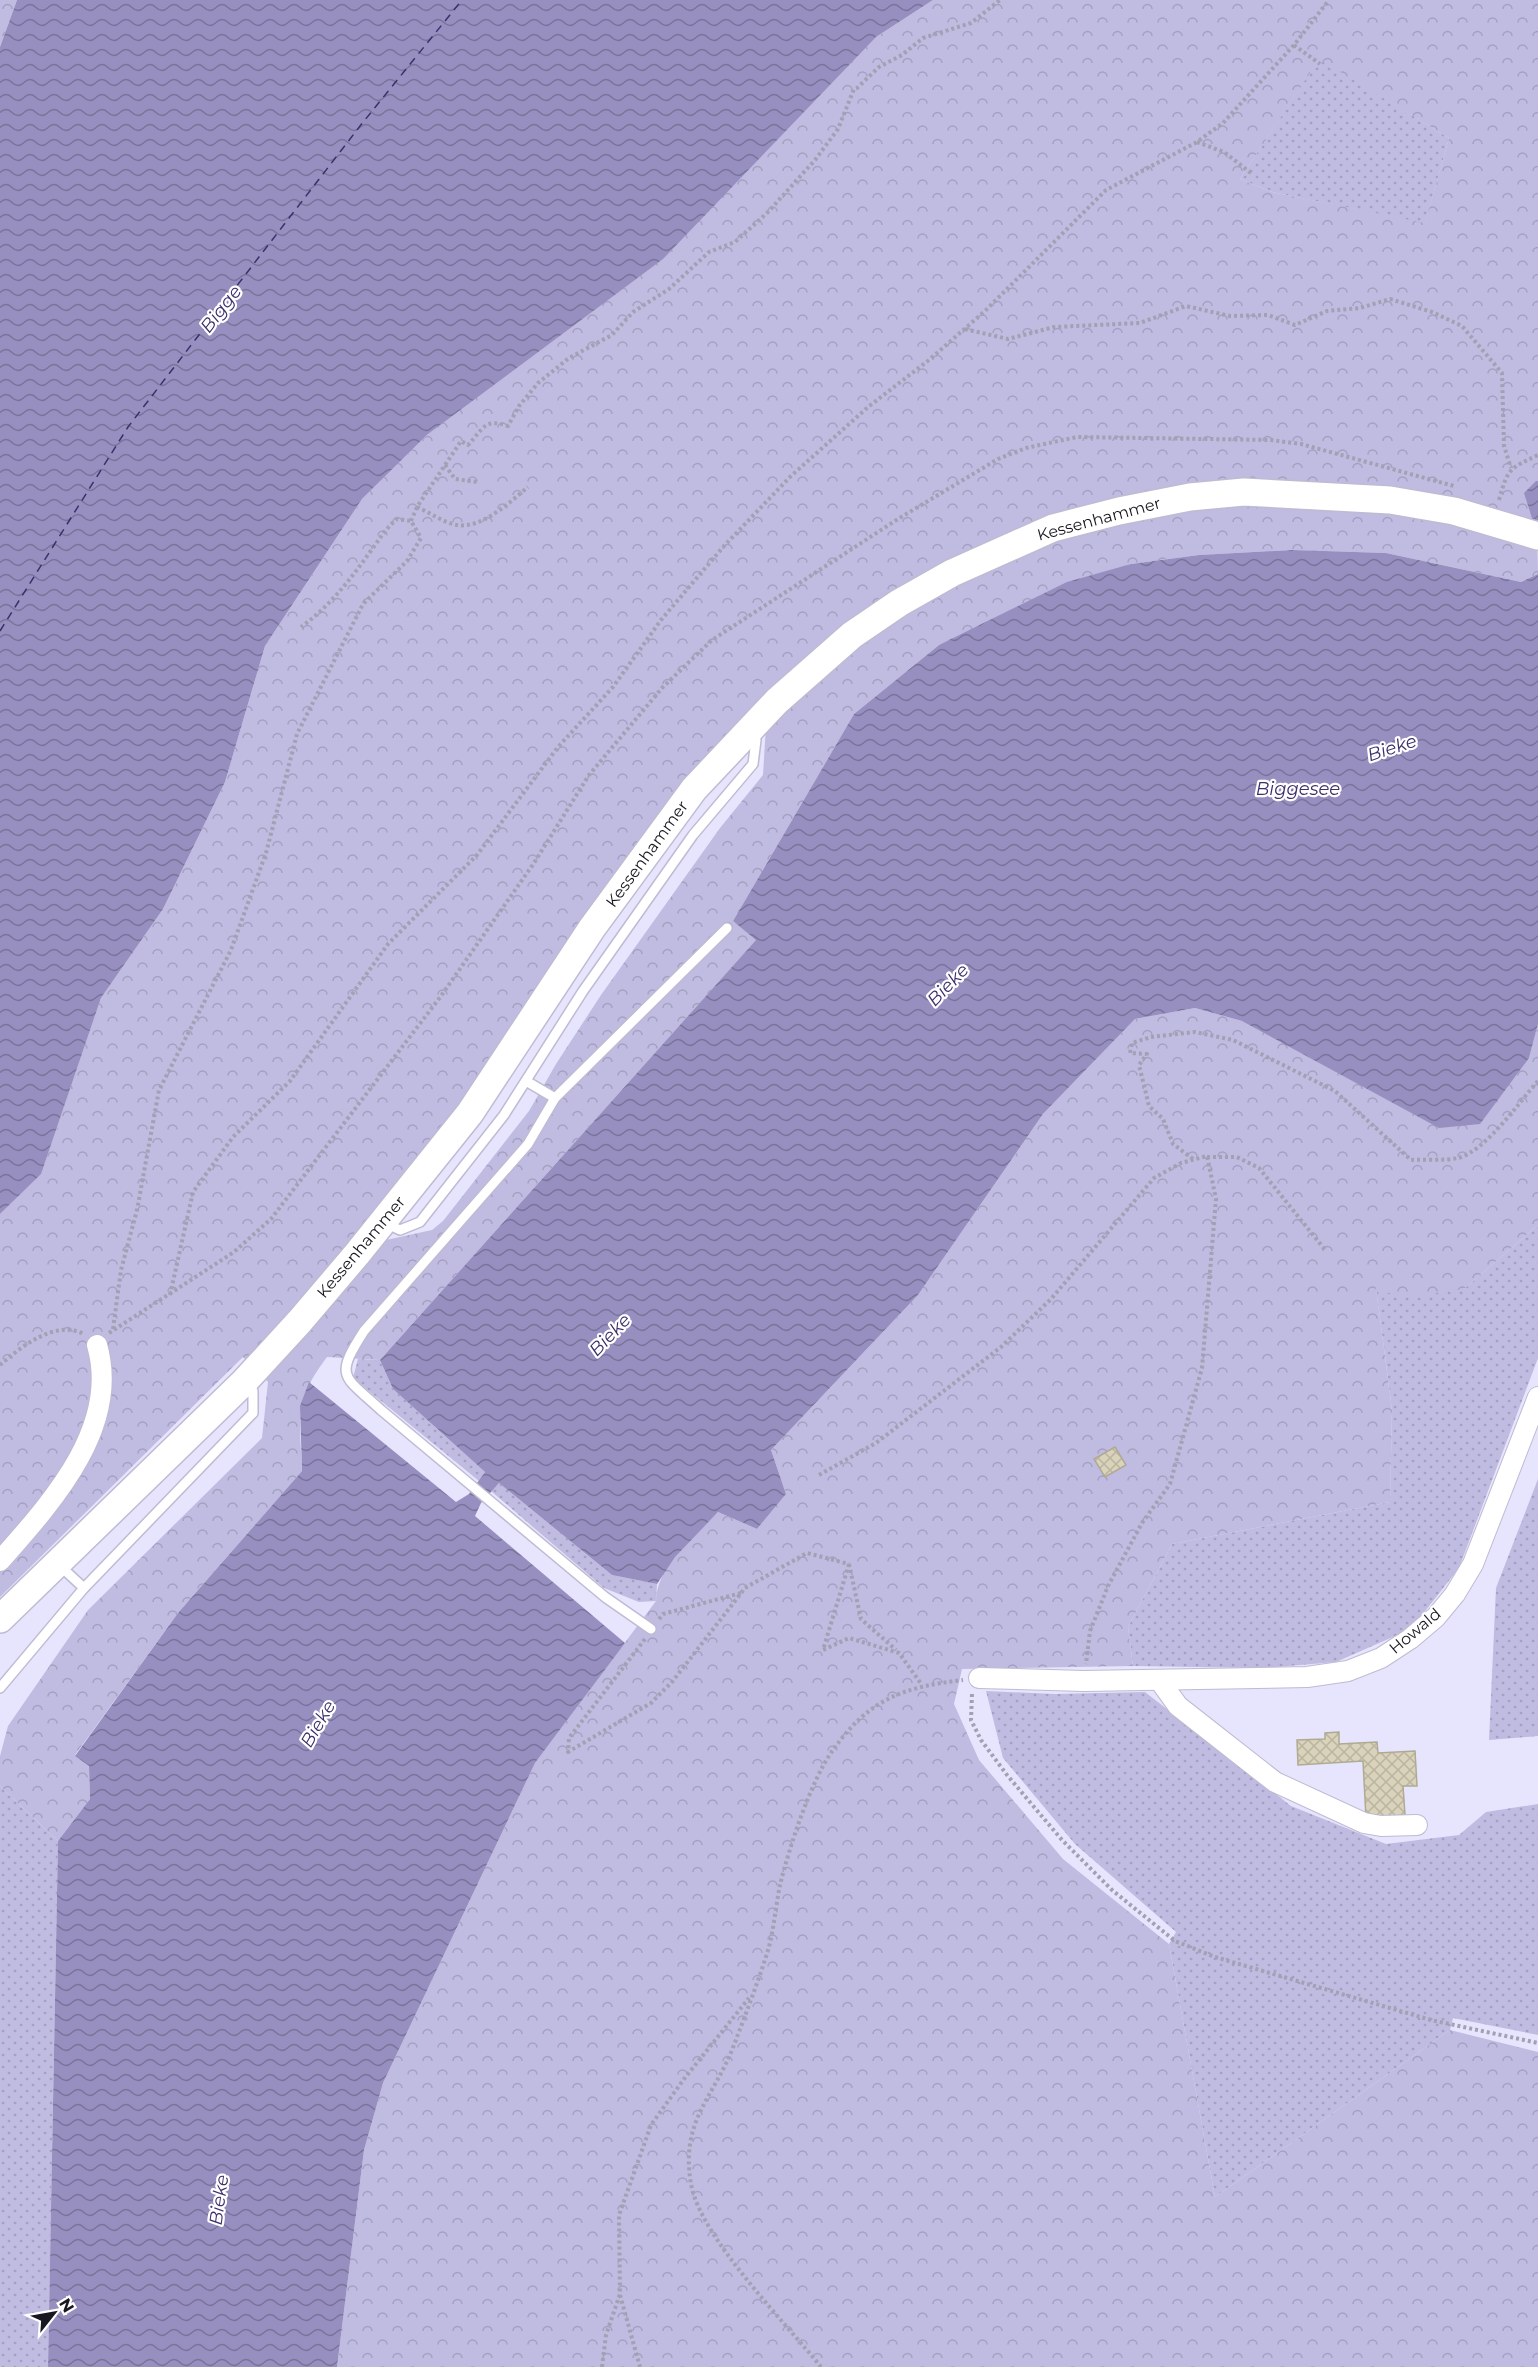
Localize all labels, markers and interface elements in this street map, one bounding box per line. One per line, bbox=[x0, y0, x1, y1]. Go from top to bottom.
water label: Bigge bbox=[196, 281, 246, 337]
street label: Kessenhammer bbox=[1035, 493, 1163, 545]
water label: Bieke bbox=[1365, 730, 1420, 766]
water label: Biggesee bbox=[1256, 778, 1340, 800]
street label: Kessenhammer bbox=[602, 797, 692, 911]
water label: Bieke bbox=[923, 959, 974, 1011]
street label: Kessenhammer bbox=[313, 1192, 409, 1302]
water label: Bieke bbox=[585, 1309, 636, 1361]
street label: Howald bbox=[1385, 1604, 1445, 1658]
water label: Bieke bbox=[296, 1697, 340, 1751]
water label: Bieke bbox=[205, 2173, 233, 2227]
north arrow bbox=[24, 2283, 84, 2343]
text: N bbox=[55, 2295, 78, 2316]

